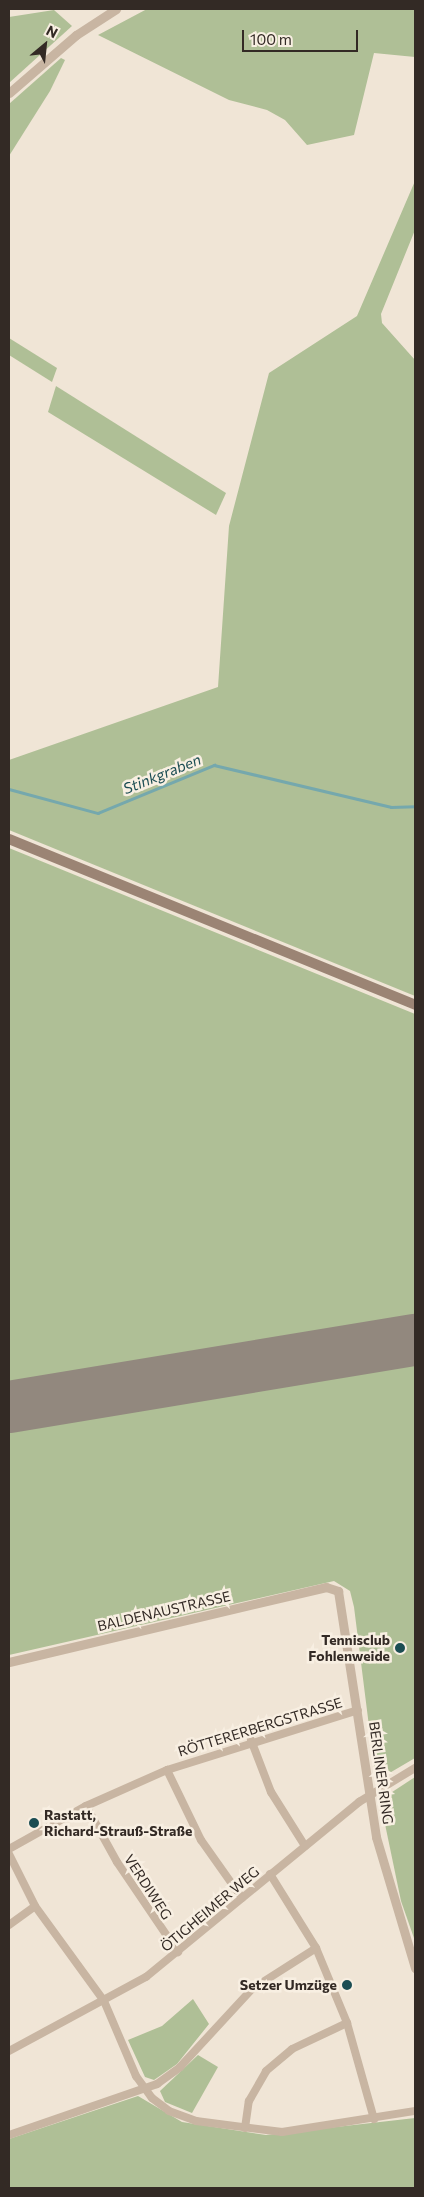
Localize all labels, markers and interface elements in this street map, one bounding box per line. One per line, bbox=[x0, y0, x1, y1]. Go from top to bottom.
north arrow bbox=[20, 20, 70, 70]
scale bar bbox=[244, 20, 360, 52]
text: N bbox=[44, 21, 61, 41]
text: 100 m bbox=[250, 30, 292, 48]
water label: Stinkgraben bbox=[120, 750, 204, 798]
street label: BALDENAUSTRASSE bbox=[96, 1588, 232, 1634]
place label: Tennisclub Fohlenweide bbox=[308, 1632, 390, 1664]
marker: Tennisclub Fohlenweide bbox=[394, 1642, 406, 1654]
street label: RÖTTERERBERGSTRASSE bbox=[176, 1694, 344, 1760]
street label: BERLINER RING bbox=[365, 1720, 397, 1826]
place label: Rastatt, Richard-Strauß-Straße bbox=[44, 1807, 192, 1840]
marker: Rastatt, Richard-Strauß-Straße bbox=[28, 1817, 40, 1829]
street label: VERDIWEG bbox=[121, 1851, 175, 1923]
street label: ÖTIGHEIMER WEG bbox=[157, 1863, 263, 1955]
place label: Setzer Umzüge bbox=[240, 1977, 337, 1993]
marker: Setzer Umzüge bbox=[341, 1979, 353, 1991]

